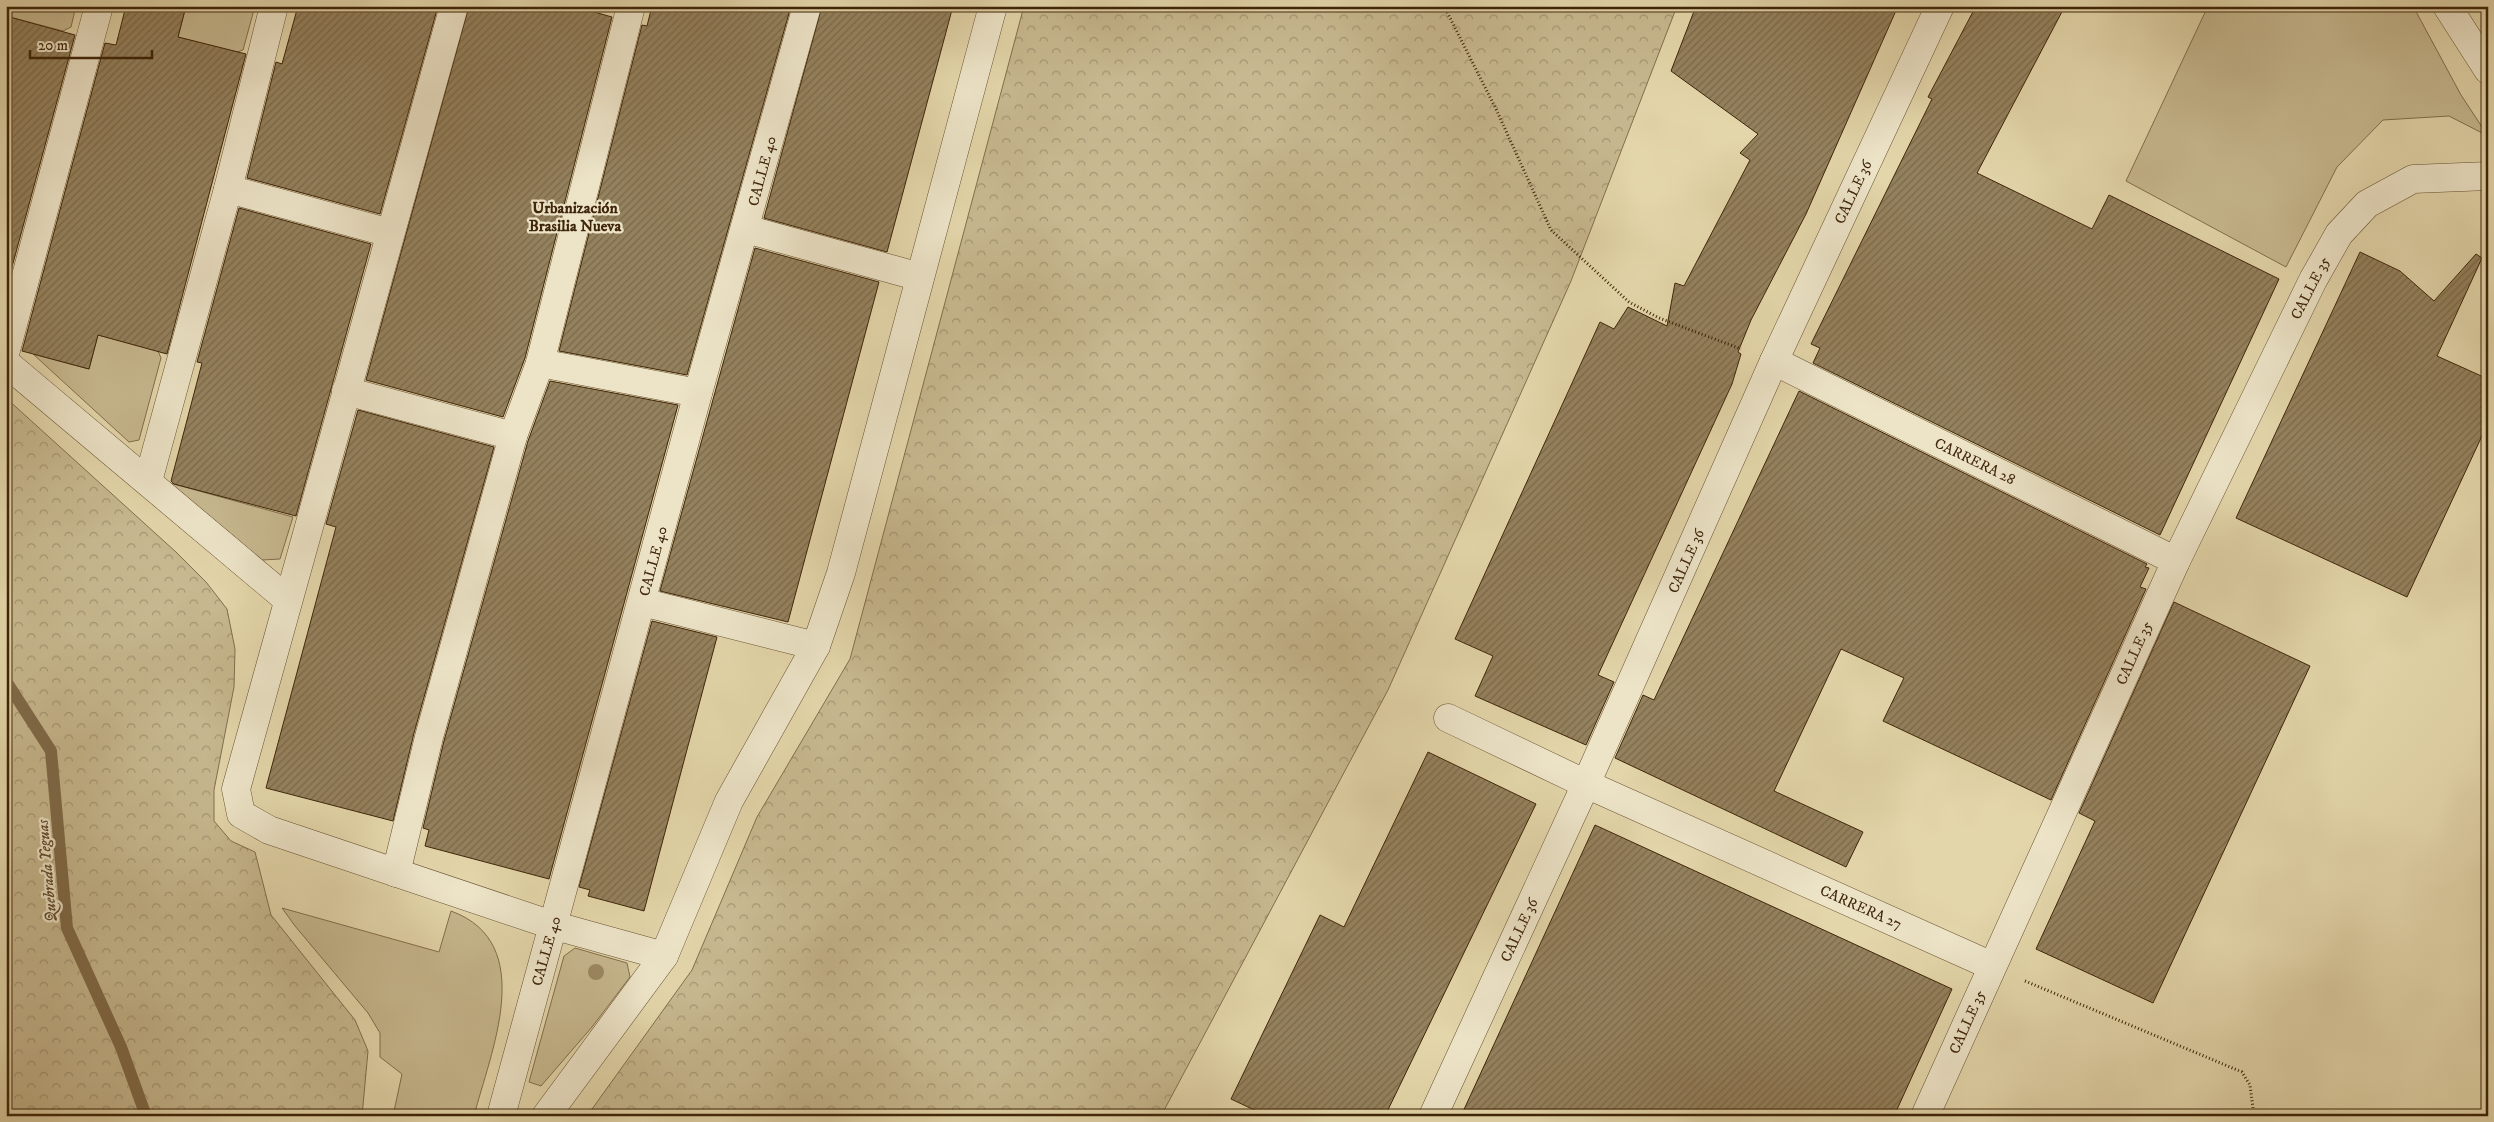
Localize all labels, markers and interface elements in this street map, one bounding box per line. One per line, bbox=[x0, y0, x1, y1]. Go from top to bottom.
scale bar bbox=[30, 28, 152, 60]
text: 20 m bbox=[38, 36, 68, 55]
street label: CALLE 40 bbox=[744, 134, 781, 208]
street label: CALLE 36 bbox=[1830, 156, 1877, 227]
district label: Urbanización Brasilia Nueva bbox=[529, 198, 622, 236]
street label: CALLE 35 bbox=[2287, 253, 2335, 323]
street label: CARRERA 28 bbox=[1931, 434, 2018, 489]
street label: CALLE 40 bbox=[635, 524, 672, 598]
street label: CALLE 36 bbox=[1664, 525, 1710, 596]
street label: CALLE 35 bbox=[2112, 618, 2157, 688]
water label: Quebrada Yeguas bbox=[32, 818, 61, 923]
street label: CARRERA 27 bbox=[1817, 881, 1905, 934]
street label: CALLE 36 bbox=[1496, 894, 1543, 965]
street label: CALLE 40 bbox=[527, 914, 565, 988]
street label: CALLE 35 bbox=[1945, 987, 1990, 1057]

